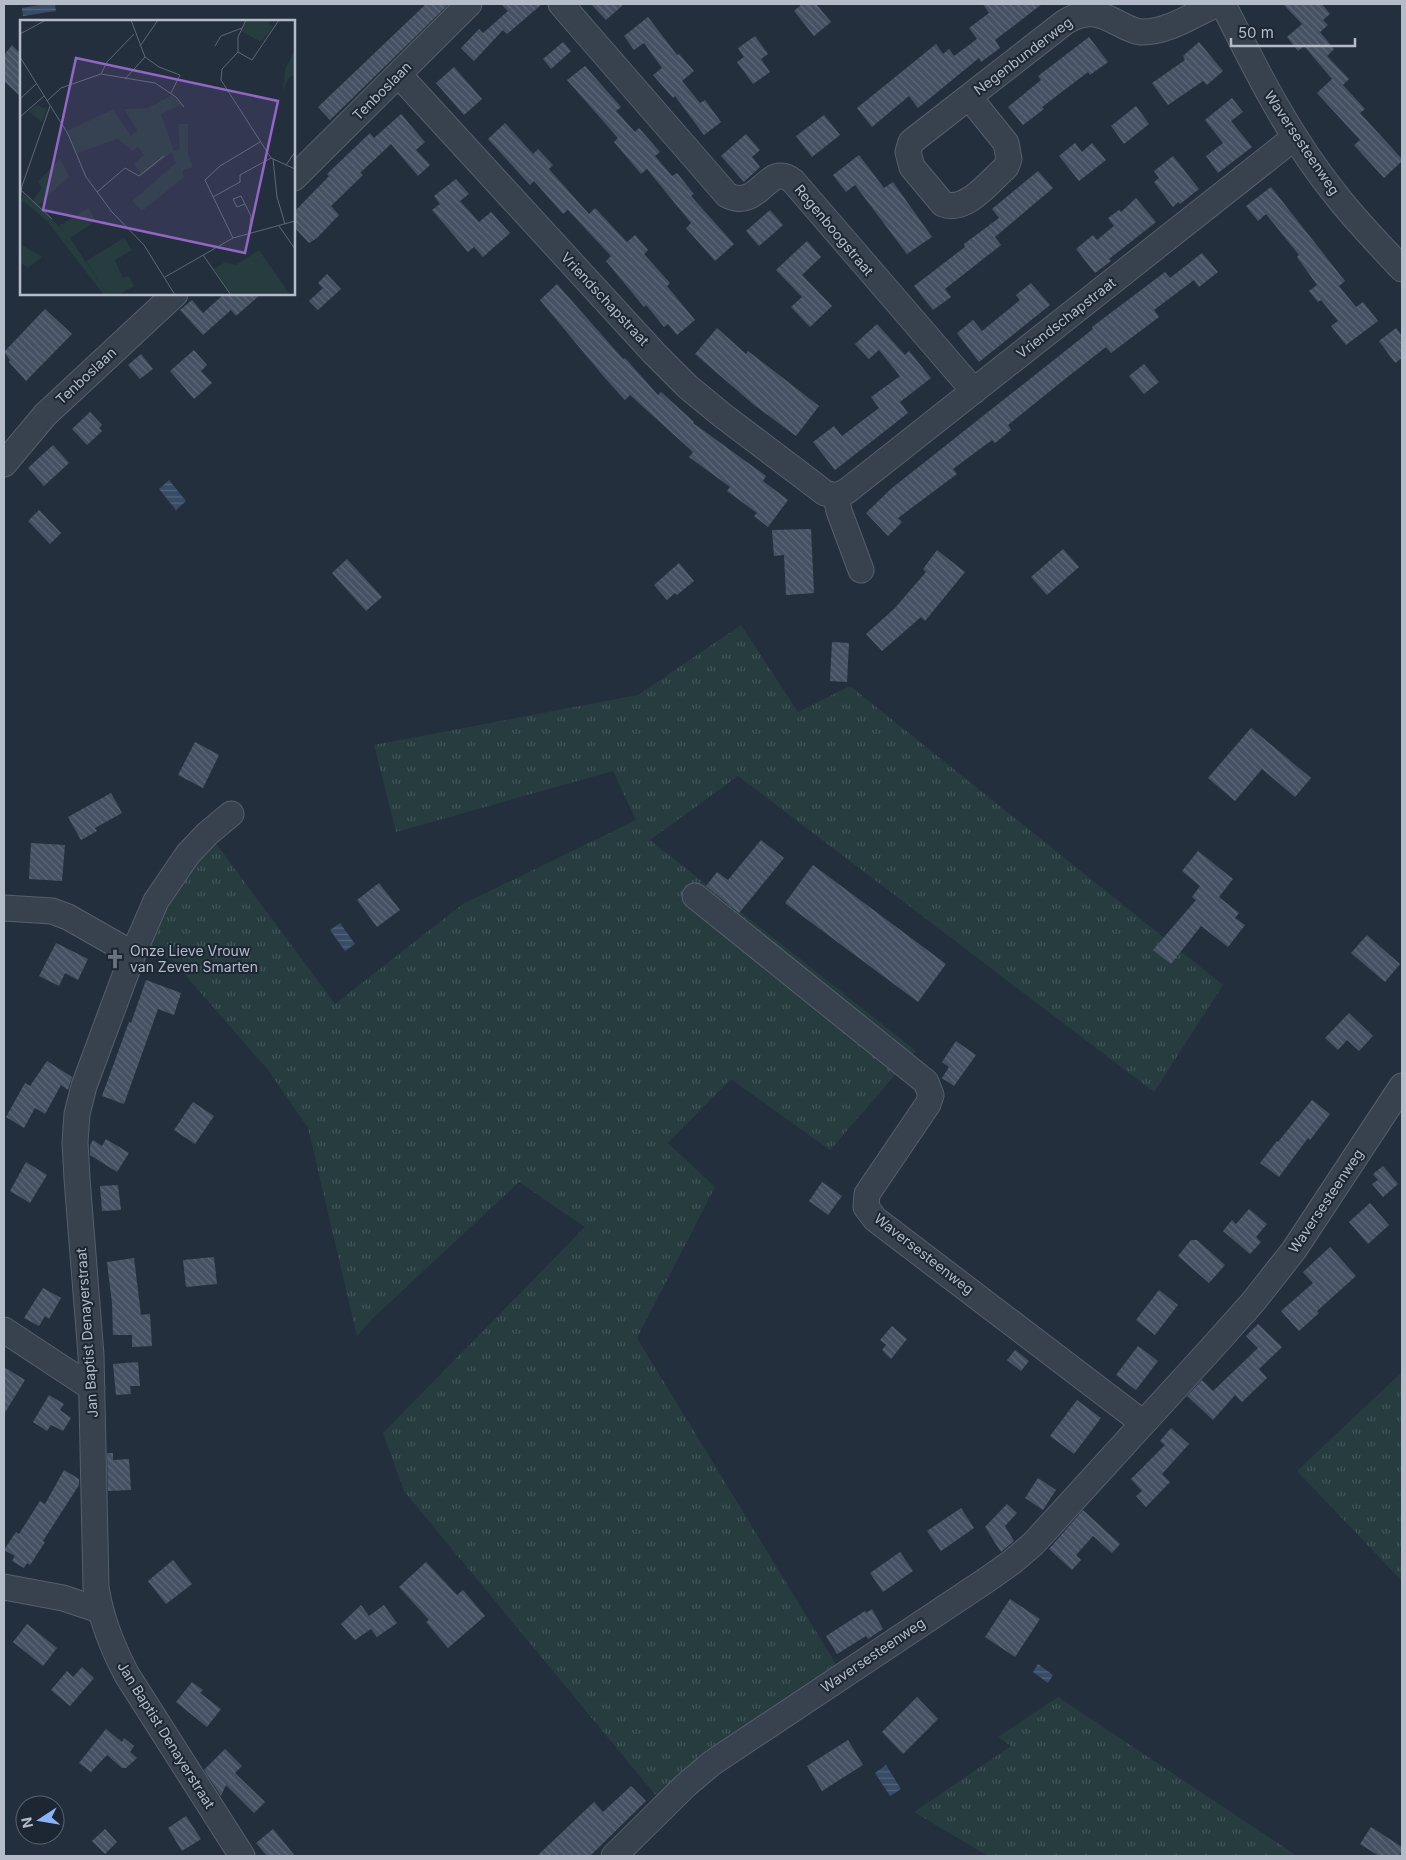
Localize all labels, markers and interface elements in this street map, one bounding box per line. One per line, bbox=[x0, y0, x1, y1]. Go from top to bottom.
street label: Negenbunderweg bbox=[970, 13, 1075, 98]
scale bar bbox=[1231, 15, 1355, 47]
inset map bbox=[20, 20, 295, 295]
text: 50 m bbox=[1238, 23, 1274, 42]
street label: Tenboslaan bbox=[349, 58, 415, 124]
street label: Waversesteenweg bbox=[1261, 88, 1343, 198]
street label: Regenboogstraat bbox=[791, 181, 878, 279]
street label: Vriendschapstraat bbox=[558, 249, 653, 349]
street label: Vriendschapstraat bbox=[1013, 273, 1119, 362]
street label: Tenboslaan bbox=[52, 343, 119, 408]
place label: Onze Lieve Vrouw van Zeven Smarten bbox=[130, 942, 258, 975]
church icon: Onze Lieve Vrouw van Zeven Smarten bbox=[104, 948, 126, 970]
street label: Waversesteenweg bbox=[1285, 1146, 1367, 1256]
street label: Waversesteenweg bbox=[871, 1209, 977, 1298]
street label: Jan Baptist Denayerstraat bbox=[72, 1247, 101, 1419]
street label: Waversesteenweg bbox=[818, 1614, 928, 1696]
street label: Jan Baptist Denayerstraat bbox=[114, 1658, 219, 1812]
north arrow bbox=[15, 1795, 65, 1845]
text: N bbox=[17, 1816, 36, 1830]

